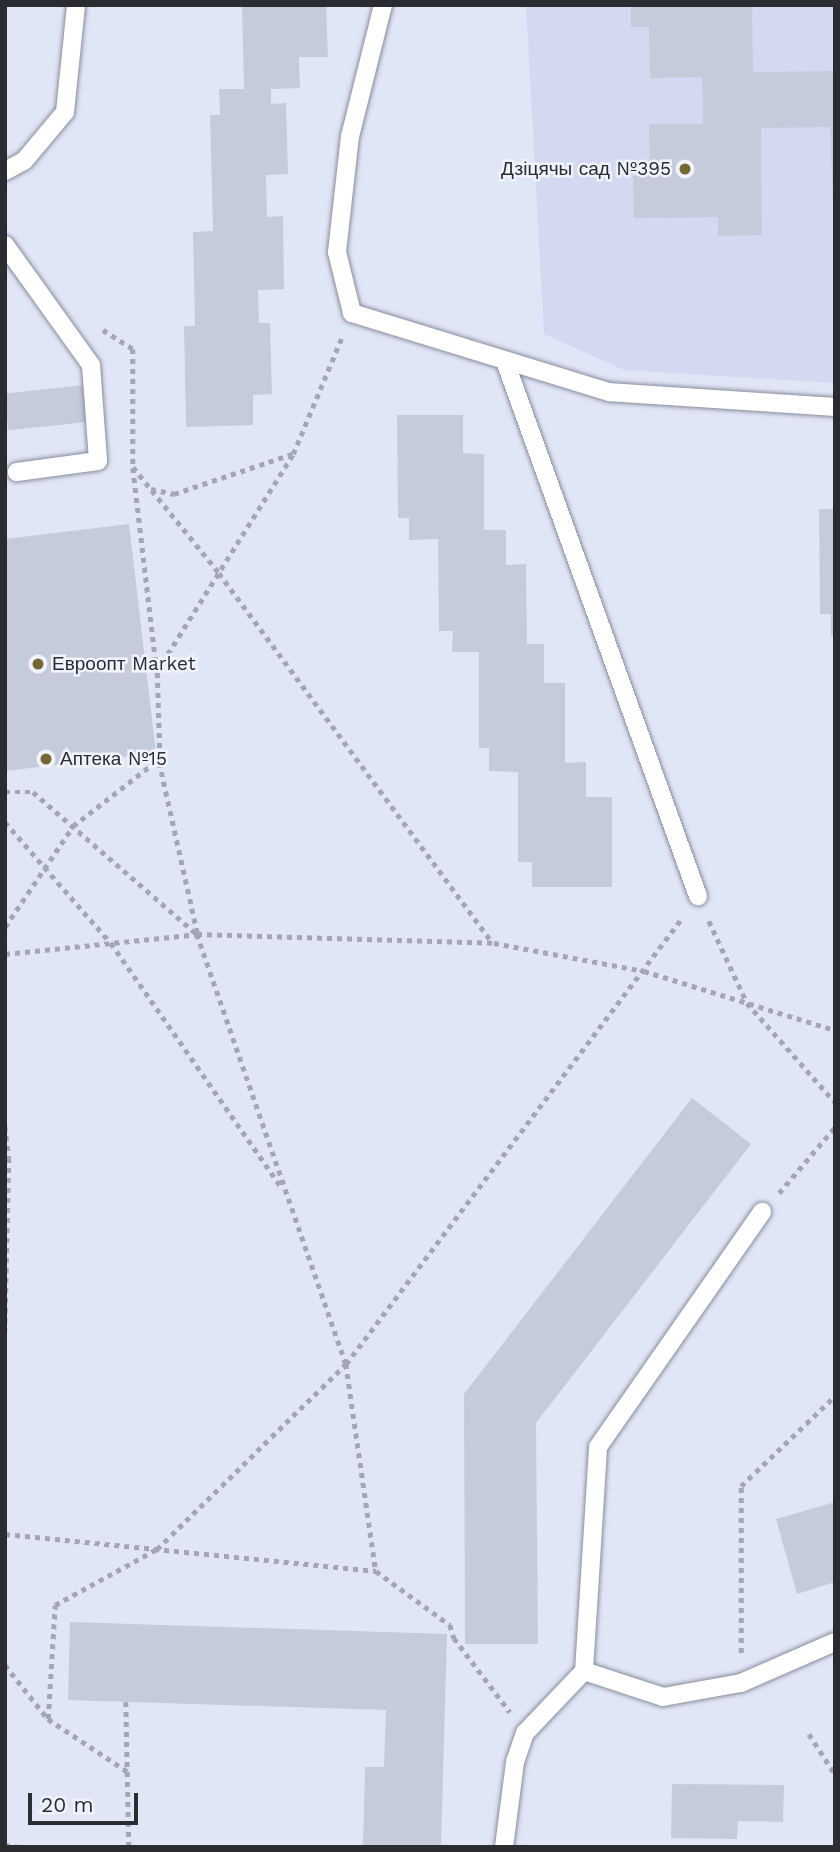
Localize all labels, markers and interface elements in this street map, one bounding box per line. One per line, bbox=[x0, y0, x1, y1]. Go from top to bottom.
place label: Дзіцячы сад №395 bbox=[501, 158, 671, 180]
marker: Дзіцячы сад №395 bbox=[677, 161, 693, 177]
place label: Евроопт Market bbox=[52, 653, 196, 675]
marker: Евроопт Market bbox=[30, 656, 46, 672]
place label: Аптека №15 bbox=[60, 748, 167, 770]
marker: Аптека №15 bbox=[38, 751, 54, 767]
scale bar bbox=[32, 1778, 142, 1822]
text: 20 m bbox=[41, 1792, 93, 1817]

